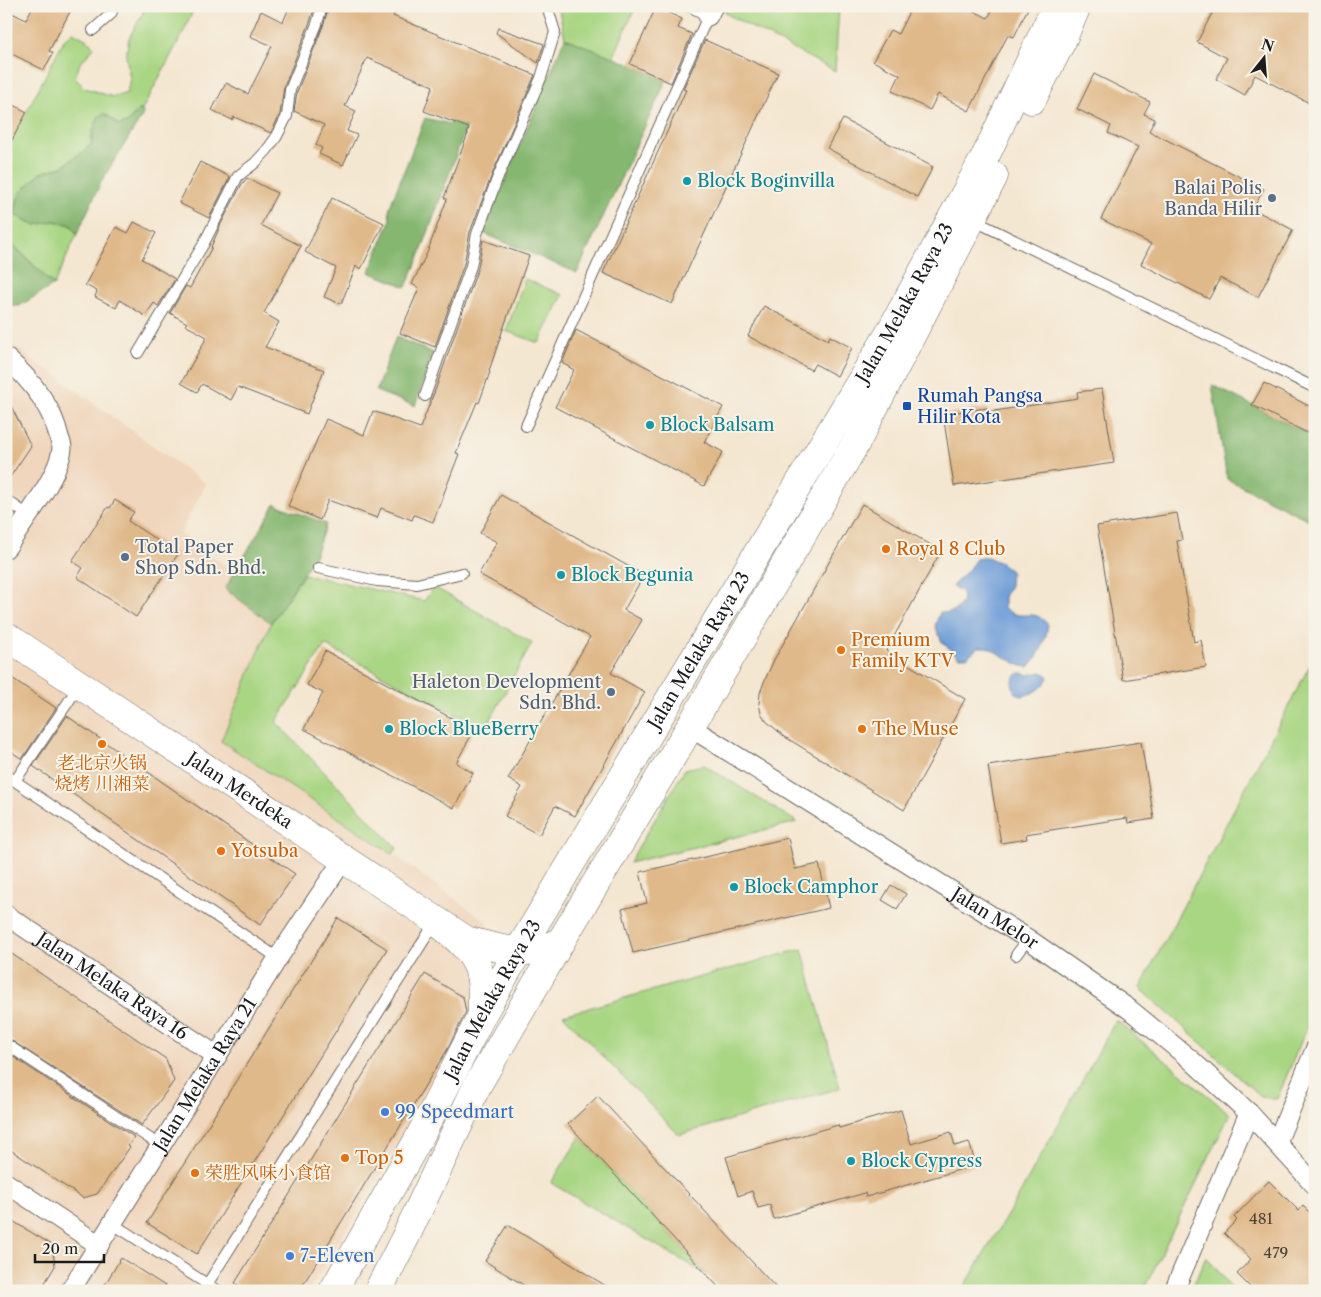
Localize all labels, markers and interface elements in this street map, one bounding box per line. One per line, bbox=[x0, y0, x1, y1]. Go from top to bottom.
north arrow bbox=[1238, 32, 1288, 82]
text: N bbox=[1259, 35, 1276, 56]
place label: Block Boginvilla bbox=[697, 170, 835, 192]
marker: Block Boginvilla bbox=[681, 175, 693, 187]
place label: Balai Polis Banda Hilir bbox=[1164, 177, 1262, 220]
marker: Balai Polis Banda Hilir bbox=[1266, 192, 1278, 204]
street label: Jalan Melaka Raya 23 bbox=[850, 219, 958, 389]
place label: Rumah Pangsa Hilir Kota bbox=[917, 385, 1043, 428]
marker: Rumah Pangsa Hilir Kota bbox=[901, 400, 913, 412]
place label: Block Balsam bbox=[660, 414, 775, 436]
marker: Block Balsam bbox=[644, 419, 656, 431]
place label: Total Paper Shop Sdn. Bhd. bbox=[135, 536, 266, 579]
place label: Royal 8 Club bbox=[896, 538, 1005, 560]
marker: Royal 8 Club bbox=[880, 543, 892, 555]
marker: Total Paper Shop Sdn. Bhd. bbox=[119, 551, 131, 563]
place label: Block Begunia bbox=[571, 564, 694, 586]
street label: Jalan Melaka Raya 23 bbox=[642, 568, 755, 736]
marker: Block Begunia bbox=[555, 569, 567, 581]
place label: Premium Family KTV bbox=[851, 629, 955, 672]
marker: Premium Family KTV bbox=[835, 644, 847, 656]
place label: Haleton Development Sdn. Bhd. bbox=[412, 671, 602, 714]
marker: Haleton Development Sdn. Bhd. bbox=[605, 686, 617, 698]
place label: Block BlueBerry bbox=[399, 718, 540, 740]
place label: The Muse bbox=[872, 718, 959, 740]
marker: Block BlueBerry bbox=[383, 723, 395, 735]
marker: The Muse bbox=[856, 723, 868, 735]
marker: 老北京火锅 烧烤 川湘菜 bbox=[96, 738, 108, 750]
street label: Jalan Merdeka bbox=[180, 746, 297, 834]
place label: 老北京火锅 烧烤 川湘菜 bbox=[55, 752, 149, 795]
place label: Yotsuba bbox=[230, 840, 299, 862]
marker: Yotsuba bbox=[215, 845, 227, 857]
place label: Block Camphor bbox=[744, 876, 879, 898]
marker: Block Camphor bbox=[728, 881, 740, 893]
street label: Jalan Melor bbox=[945, 881, 1043, 954]
street label: Jalan Melaka Raya 23 bbox=[438, 916, 546, 1086]
street label: Jalan Melaka Raya 16 bbox=[30, 926, 192, 1045]
street label: Jalan Melaka Raya 21 bbox=[147, 993, 262, 1158]
place label: 99 Speedmart bbox=[395, 1101, 515, 1123]
marker: 99 Speedmart bbox=[379, 1106, 391, 1118]
place label: Top 5 bbox=[355, 1147, 403, 1169]
place label: Block Cypress bbox=[861, 1150, 982, 1172]
marker: Top 5 bbox=[339, 1152, 351, 1164]
marker: Block Cypress bbox=[845, 1155, 857, 1167]
place label: 荣胜风味小食馆 bbox=[205, 1162, 331, 1184]
marker: 荣胜风味小食馆 bbox=[189, 1167, 201, 1179]
house number: 481 bbox=[1249, 1209, 1274, 1228]
scale bar bbox=[35, 1232, 104, 1264]
text: 20 m bbox=[42, 1239, 78, 1258]
house number: 479 bbox=[1264, 1243, 1288, 1262]
place label: 7-Eleven bbox=[300, 1245, 375, 1267]
marker: 7-Eleven bbox=[284, 1250, 296, 1262]

